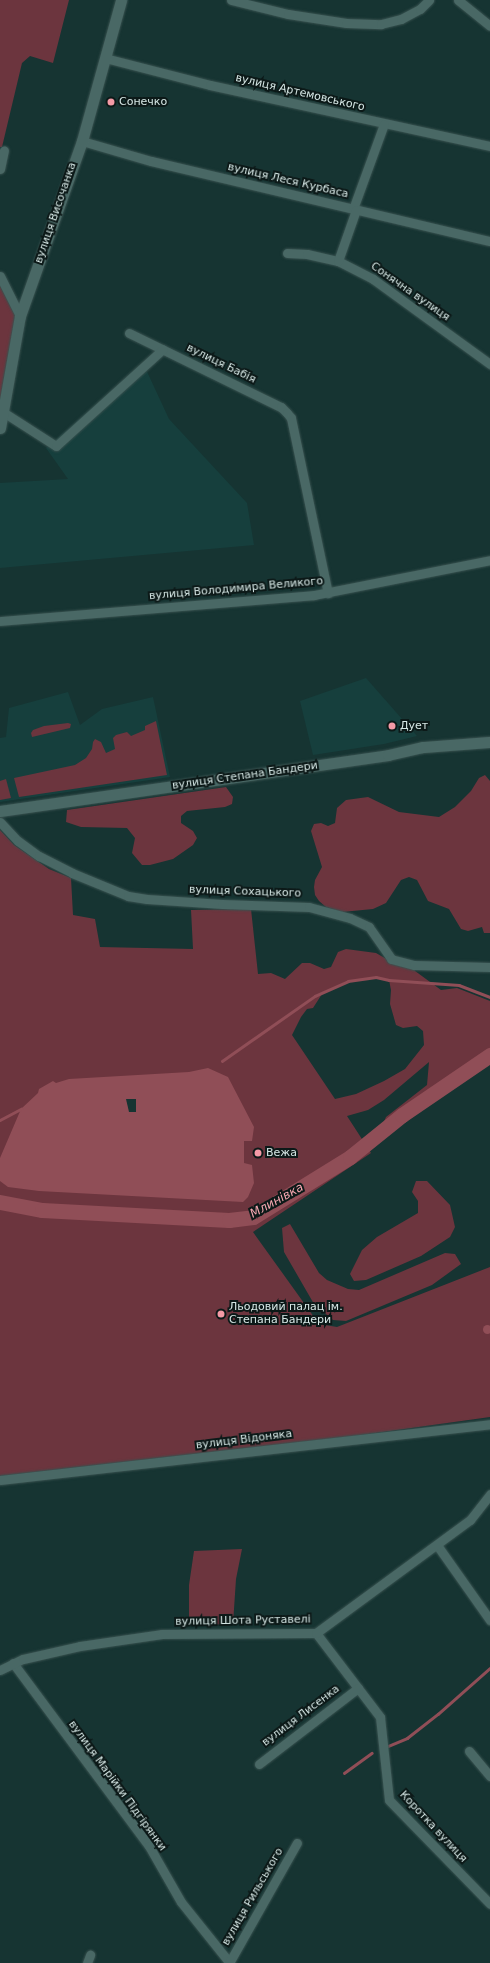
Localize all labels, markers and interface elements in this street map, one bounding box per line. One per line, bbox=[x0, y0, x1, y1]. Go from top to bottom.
street label: вулиця Артемовського bbox=[234, 72, 366, 114]
place label: Сонечко bbox=[119, 95, 167, 109]
marker: Сонечко bbox=[106, 97, 116, 107]
street label: вулиця Височанка bbox=[32, 161, 80, 265]
street label: вулиця Леся Курбаса bbox=[226, 161, 350, 201]
street label: Сонячна вулиця bbox=[368, 260, 452, 324]
street label: вулиця Бабія bbox=[184, 342, 258, 386]
street label: вулиця Володимира Великого bbox=[148, 575, 324, 603]
place label: Дует bbox=[400, 719, 428, 733]
marker: Дует bbox=[387, 721, 397, 731]
street label: вулиця Степана Бандери bbox=[171, 759, 319, 793]
street label: вулиця Сохацького bbox=[189, 883, 301, 901]
place label: Вежа bbox=[266, 1146, 297, 1160]
marker: Вежа bbox=[253, 1148, 263, 1158]
water label: Млинівка bbox=[248, 1180, 306, 1222]
place label: Льодовий палац ім. Степана Бандери bbox=[229, 1301, 343, 1327]
marker: Льодовий палац ім. Степана Бандери bbox=[216, 1309, 226, 1319]
street label: вулиця Відоняка bbox=[195, 1428, 293, 1452]
street label: вулиця Шота Руставелі bbox=[175, 1613, 311, 1629]
street label: вулиця Лисенка bbox=[260, 1683, 342, 1749]
street label: вулиця Марійки Підгірянки bbox=[65, 1718, 169, 1854]
street label: Коротка вулиця bbox=[397, 1789, 469, 1865]
street label: вулиця Рильського bbox=[220, 1846, 286, 1948]

